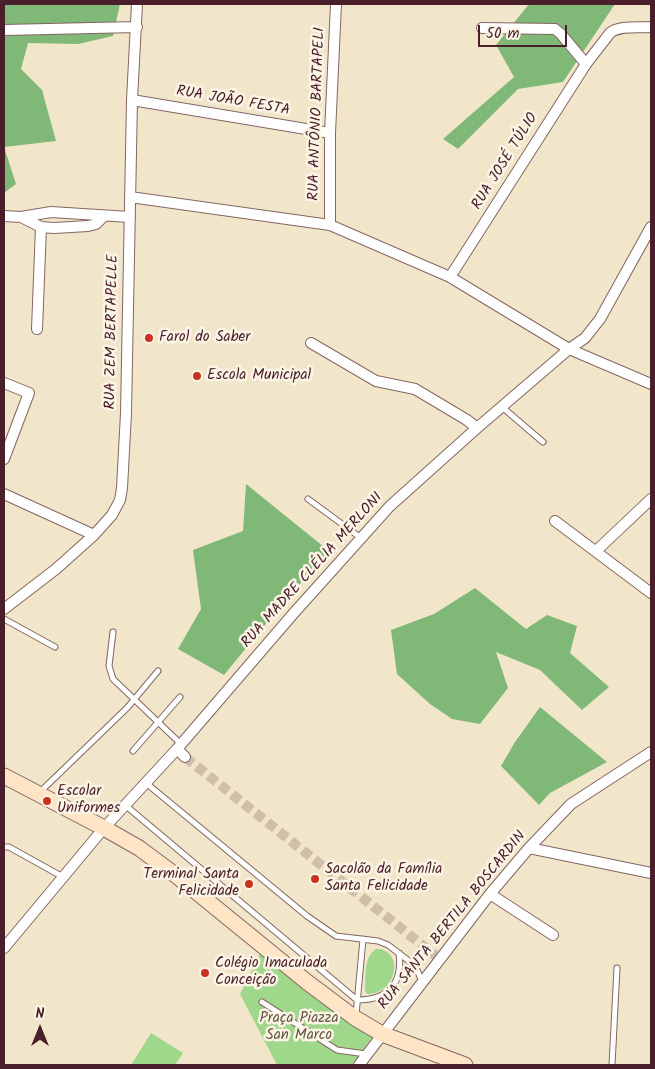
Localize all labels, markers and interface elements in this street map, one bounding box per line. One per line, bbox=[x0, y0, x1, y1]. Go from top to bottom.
scale bar bbox=[480, 15, 569, 47]
text: 50 m bbox=[486, 22, 520, 46]
street label: RUA ANTÔNIO BARTAPELI bbox=[306, 27, 330, 201]
street label: RUA JOÃO FESTA bbox=[175, 83, 291, 121]
street label: RUA JOSÉ TÚLIO bbox=[469, 110, 543, 214]
street label: RUA ZEM BERTAPELLE bbox=[103, 254, 123, 410]
place label: Farol do Saber bbox=[159, 329, 250, 347]
marker: Farol do Saber bbox=[143, 332, 155, 344]
place label: Escola Municipal bbox=[207, 367, 311, 385]
marker: Escola Municipal bbox=[191, 370, 203, 382]
street label: RUA MADRE CLÉLIA MERLONI bbox=[239, 490, 387, 652]
place label: Escolar Uniformes bbox=[57, 783, 120, 818]
marker: Escolar Uniformes bbox=[41, 795, 53, 807]
street label: RUA SANTA BERTILA BOSCARDIN bbox=[375, 828, 531, 1014]
place label: Sacolão da Família Santa Felicidade bbox=[325, 861, 442, 896]
place label: Terminal Santa Felicidade bbox=[143, 866, 239, 901]
marker: Sacolão da Família Santa Felicidade bbox=[309, 873, 321, 885]
marker: Terminal Santa Felicidade bbox=[243, 878, 255, 890]
place label: Colégio Imaculada Conceição bbox=[215, 955, 327, 990]
marker: Colégio Imaculada Conceição bbox=[199, 967, 211, 979]
text: N bbox=[36, 1003, 44, 1025]
north arrow bbox=[15, 1004, 65, 1054]
park label: Praça Piazza San Marco bbox=[260, 1010, 338, 1045]

